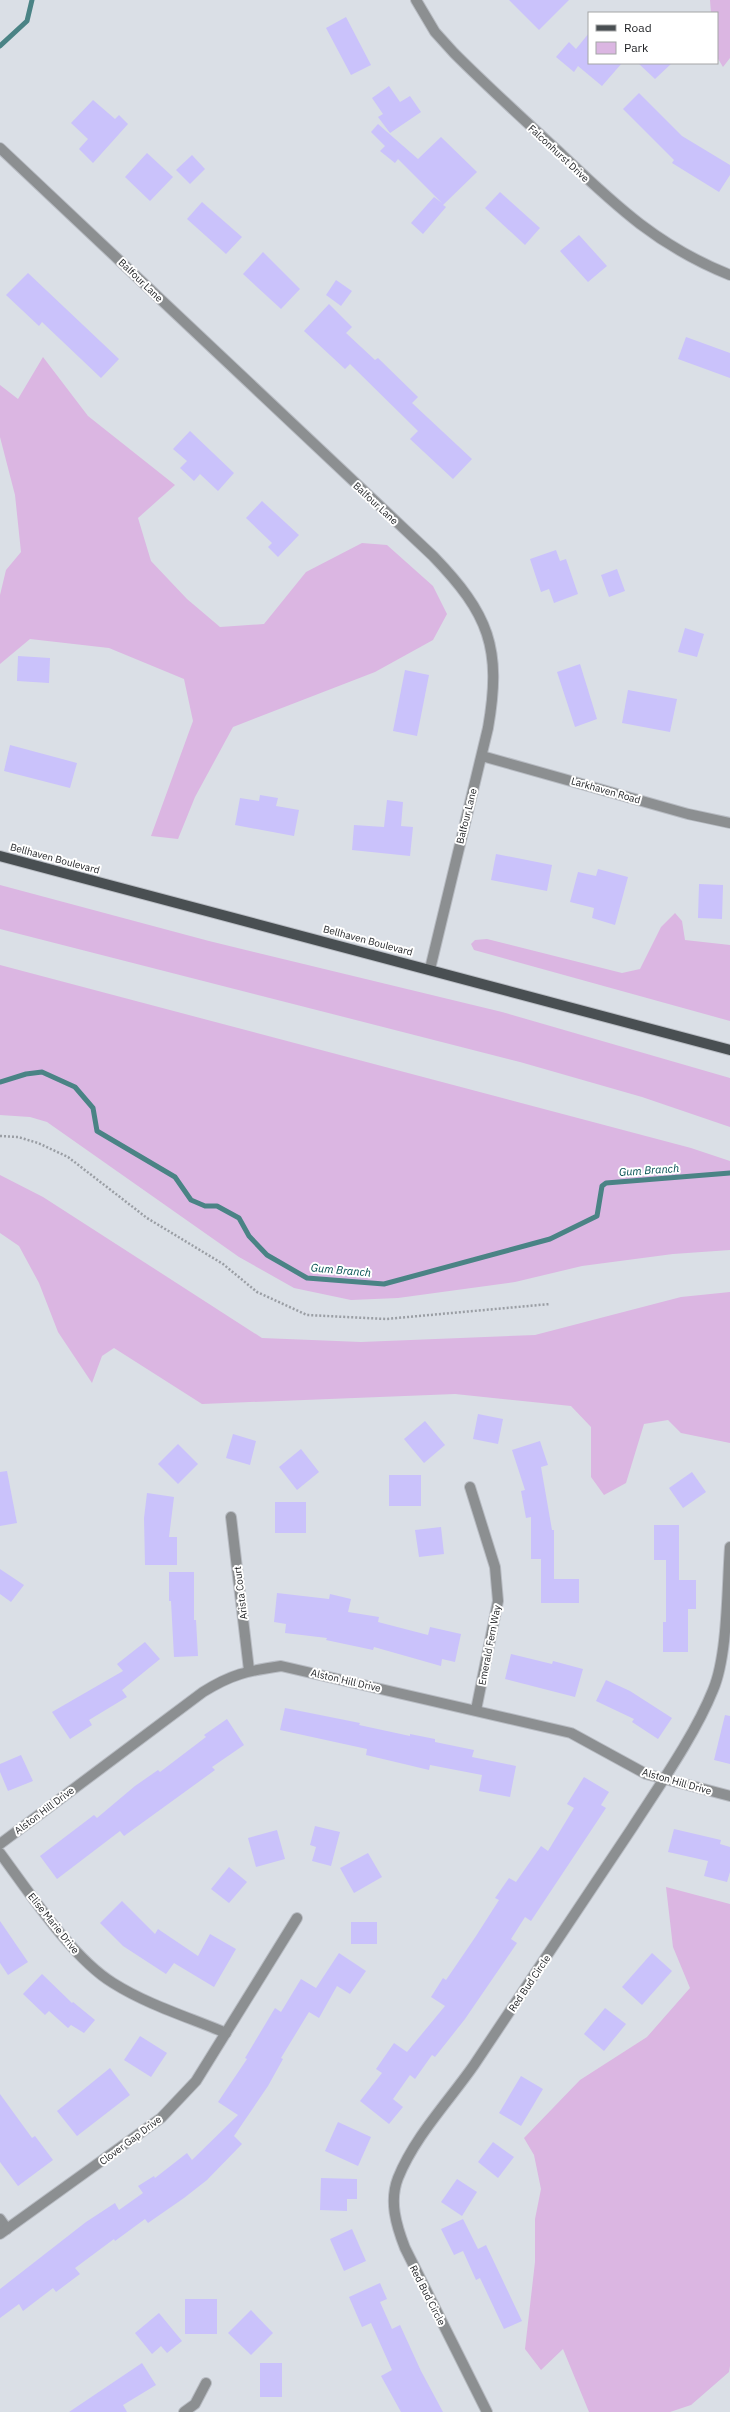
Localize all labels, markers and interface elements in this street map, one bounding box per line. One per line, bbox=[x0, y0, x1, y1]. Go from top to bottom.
legend bbox=[588, 12, 718, 64]
text: Road bbox=[624, 20, 652, 35]
text: Park bbox=[624, 40, 649, 55]
street label: Falconhurst Drive bbox=[526, 122, 592, 185]
street label: Balfour Lane bbox=[116, 256, 166, 305]
street label: Balfour Lane bbox=[351, 479, 401, 528]
street label: Larkhaven Road bbox=[570, 774, 642, 807]
street label: Balfour Lane bbox=[453, 787, 480, 845]
street label: Bellhaven Boulevard bbox=[9, 840, 101, 877]
street label: Bellhaven Boulevard bbox=[322, 922, 414, 959]
water label: Gum Branch bbox=[618, 1161, 680, 1179]
water label: Gum Branch bbox=[310, 1260, 372, 1280]
street label: Arista Court bbox=[231, 1565, 250, 1620]
street label: Emerald Fern Way bbox=[475, 1604, 504, 1686]
street label: Alston Hill Drive bbox=[310, 1666, 383, 1695]
street label: Alston Hill Drive bbox=[641, 1765, 714, 1798]
street label: Alston Hill Drive bbox=[12, 1783, 77, 1837]
street label: Elise Marie Drive bbox=[25, 1890, 82, 1957]
street label: Red Bud Circle bbox=[506, 1952, 553, 2014]
street label: Clover Gap Drive bbox=[97, 2112, 164, 2168]
street label: Red Bud Circle bbox=[407, 2263, 449, 2328]

